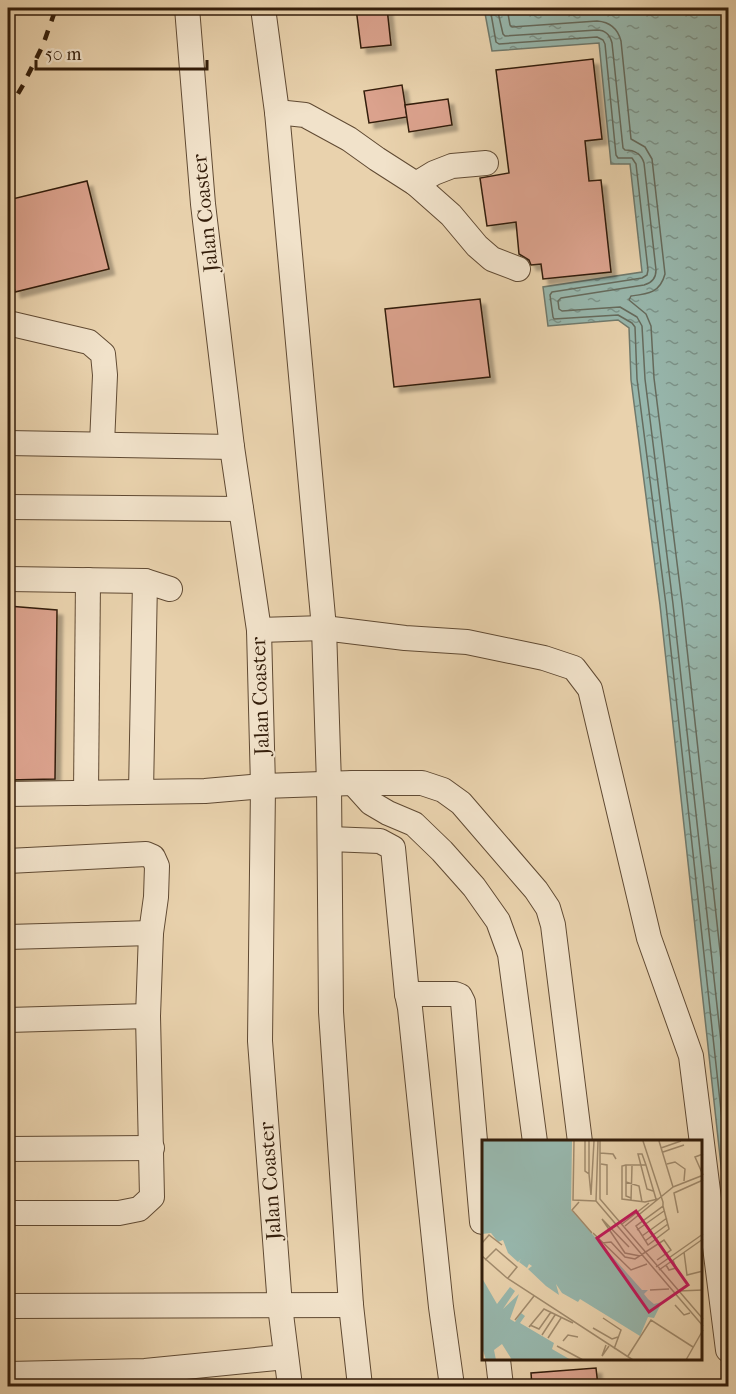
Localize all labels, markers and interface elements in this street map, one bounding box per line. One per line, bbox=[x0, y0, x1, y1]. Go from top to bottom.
scale bar bbox=[36, 33, 207, 71]
text: 50 m bbox=[45, 44, 82, 65]
street label: Jalan Coaster bbox=[187, 153, 223, 275]
street label: Jalan Coaster bbox=[246, 636, 274, 758]
street label: Jalan Coaster bbox=[254, 1121, 286, 1243]
inset map bbox=[482, 1140, 703, 1361]

